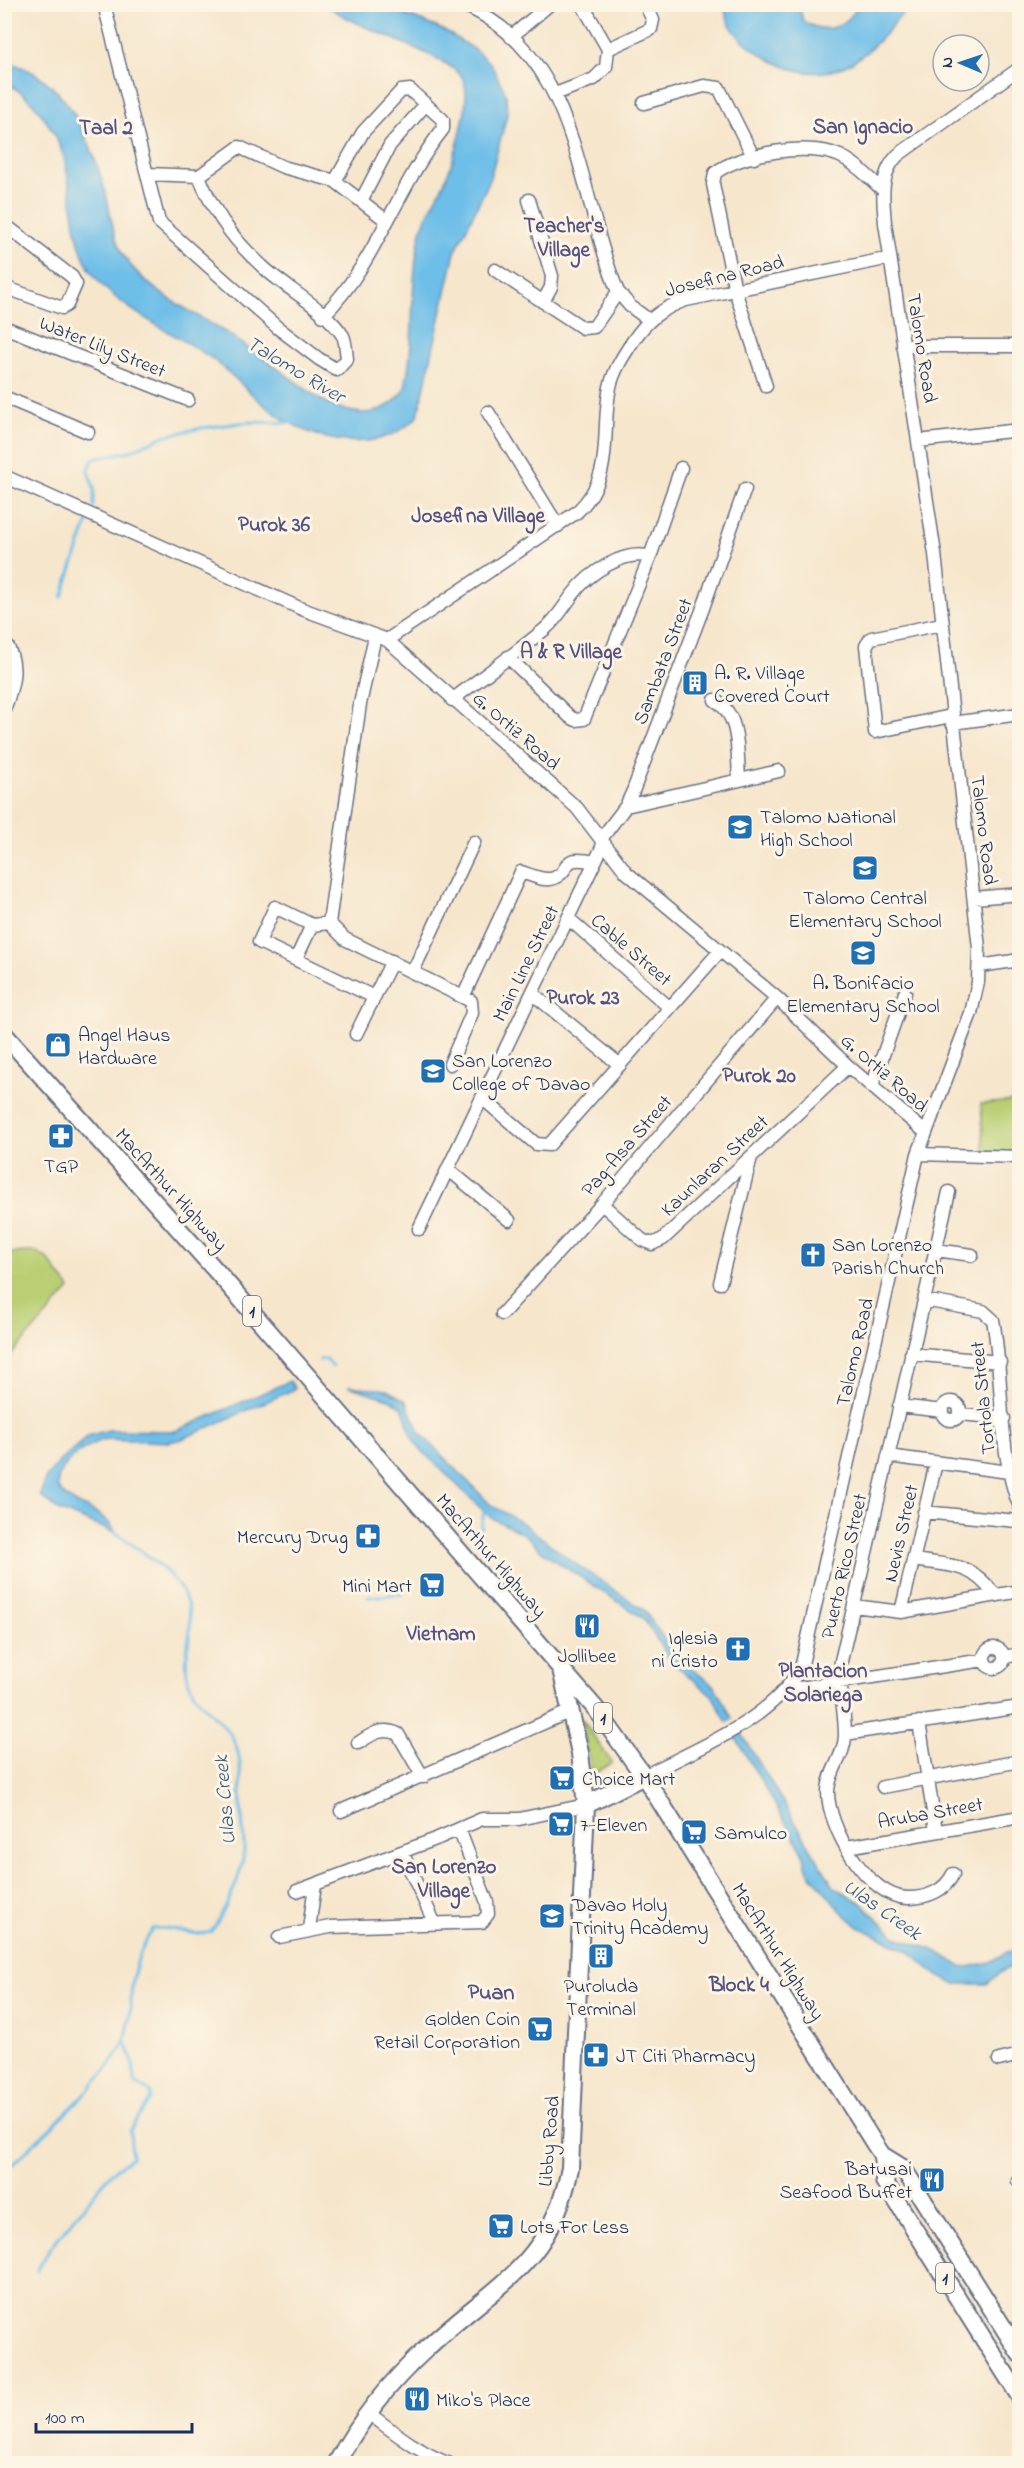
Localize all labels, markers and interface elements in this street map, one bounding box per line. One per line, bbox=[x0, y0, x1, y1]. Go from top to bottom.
north arrow bbox=[931, 33, 991, 93]
text: N bbox=[936, 57, 960, 68]
district label: San Ignacio bbox=[813, 113, 913, 145]
district label: Taal 2 bbox=[79, 114, 134, 144]
district label: Teacher's Village bbox=[524, 212, 605, 268]
street label: Josefina Road bbox=[662, 249, 787, 306]
street label: Talomo Road bbox=[898, 292, 943, 405]
street label: Water Lily Street bbox=[34, 310, 170, 387]
water label: Talomo River bbox=[240, 329, 352, 413]
district label: Josefina Village bbox=[411, 502, 545, 534]
district label: Purok 36 bbox=[238, 511, 311, 541]
street label: Sambata Street bbox=[627, 594, 702, 729]
district label: A & R Village bbox=[520, 638, 623, 670]
place label: A. R. Village Covered Court bbox=[714, 660, 830, 712]
building icon: A. R. Village Covered Court bbox=[680, 668, 710, 698]
street label: G. Ortiz Road bbox=[465, 685, 566, 778]
street label: Talomo Road bbox=[961, 774, 1004, 887]
place label: Talomo National High School bbox=[760, 804, 896, 857]
school or university icon: Talomo National High School bbox=[725, 812, 755, 842]
school or university icon: Talomo Central Elementary School bbox=[850, 853, 880, 883]
place label: Talomo Central Elementary School bbox=[788, 885, 942, 937]
street label: Main Line Street bbox=[486, 901, 568, 1027]
street label: Cable Street bbox=[583, 907, 678, 995]
school or university icon: A. Bonifacio Elementary School bbox=[848, 938, 878, 968]
place label: A. Bonifacio Elementary School bbox=[786, 970, 940, 1022]
district label: Purok 23 bbox=[546, 984, 620, 1014]
place label: Angel Haus Hardware bbox=[78, 1022, 170, 1074]
street label: G. Ortiz Road bbox=[833, 1027, 934, 1120]
shop icon: Angel Haus Hardware bbox=[43, 1030, 73, 1060]
place label: San Lorenzo College of Davao bbox=[452, 1048, 591, 1101]
school or university icon: San Lorenzo College of Davao bbox=[418, 1056, 448, 1086]
district label: Purok 20 bbox=[722, 1062, 796, 1092]
street label: Pag-Asa Street bbox=[575, 1089, 681, 1205]
street label: Kaunlaran Street bbox=[655, 1109, 776, 1225]
pharmacy icon: TGP bbox=[46, 1121, 76, 1151]
street label: MacArthur Highway bbox=[106, 1123, 233, 1259]
place label: TGP bbox=[44, 1153, 79, 1182]
place label: San Lorenzo Parish Church bbox=[832, 1232, 944, 1284]
church icon: San Lorenzo Parish Church bbox=[798, 1240, 828, 1270]
street label: Talomo Road bbox=[830, 1295, 883, 1410]
road number: 1 bbox=[243, 1296, 261, 1326]
street label: Tortola Street bbox=[964, 1340, 1005, 1456]
street label: Nevis Street bbox=[877, 1482, 928, 1585]
street label: MacArthur Highway bbox=[427, 1488, 553, 1626]
street label: Puerto Rico Street bbox=[815, 1491, 876, 1642]
pharmacy icon: Mercury Drug bbox=[353, 1521, 383, 1551]
place label: Mercury Drug bbox=[237, 1524, 348, 1554]
supermarket icon: Mini Mart bbox=[417, 1570, 447, 1600]
place label: Mini Mart bbox=[342, 1573, 412, 1602]
restaurant icon: Jollibee bbox=[572, 1611, 602, 1641]
district label: Vietnam bbox=[405, 1620, 476, 1650]
place label: Iglesia ni Cristo bbox=[651, 1625, 718, 1677]
church icon: Iglesia ni Cristo bbox=[723, 1634, 753, 1664]
place label: Jollibee bbox=[558, 1643, 616, 1672]
district label: Plantacion Solariega bbox=[779, 1657, 867, 1713]
road number: 1 bbox=[594, 1703, 612, 1733]
water label: Ulas Creek bbox=[207, 1753, 245, 1846]
supermarket icon: Choice Mart bbox=[547, 1763, 577, 1793]
place label: Choice Mart bbox=[582, 1766, 675, 1795]
street label: Aruba Street bbox=[875, 1791, 986, 1838]
supermarket icon: 7-Eleven bbox=[546, 1809, 576, 1839]
place label: 7-Eleven bbox=[580, 1812, 647, 1841]
supermarket icon: Samulco bbox=[679, 1817, 709, 1847]
place label: Samulco bbox=[714, 1820, 787, 1849]
district label: San Lorenzo Village bbox=[391, 1853, 497, 1909]
water label: Ulas Creek bbox=[836, 1872, 928, 1949]
street label: MacArthur Highway bbox=[722, 1878, 831, 2027]
place label: Davao Holy Trinity Academy bbox=[571, 1892, 708, 1944]
school or university icon: Davao Holy Trinity Academy bbox=[537, 1901, 567, 1931]
building icon: Puroluda Terminal bbox=[586, 1941, 616, 1971]
district label: Block 4 bbox=[708, 1971, 769, 2001]
place label: Puroluda Terminal bbox=[564, 1973, 638, 2025]
district label: Puan bbox=[468, 1978, 514, 2010]
place label: Golden Coin Retail Corporation bbox=[374, 2006, 520, 2058]
supermarket icon: Golden Coin Retail Corporation bbox=[525, 2014, 555, 2044]
pharmacy icon: JT Citi Pharmacy bbox=[581, 2040, 611, 2070]
place label: JT Citi Pharmacy bbox=[616, 2043, 755, 2072]
street label: Libby Road bbox=[532, 2095, 569, 2188]
place label: Batusai Seafood Buffet bbox=[779, 2156, 912, 2208]
restaurant icon: Batusai Seafood Buffet bbox=[917, 2165, 947, 2195]
supermarket icon: Lots For Less bbox=[486, 2211, 516, 2241]
place label: Lots For Less bbox=[520, 2214, 629, 2243]
road number: 1 bbox=[936, 2263, 954, 2293]
restaurant icon: Miko's Place bbox=[402, 2384, 432, 2414]
place label: Miko's Place bbox=[436, 2387, 531, 2416]
scale bar bbox=[36, 2396, 192, 2434]
text: 100 m bbox=[45, 2406, 85, 2432]

